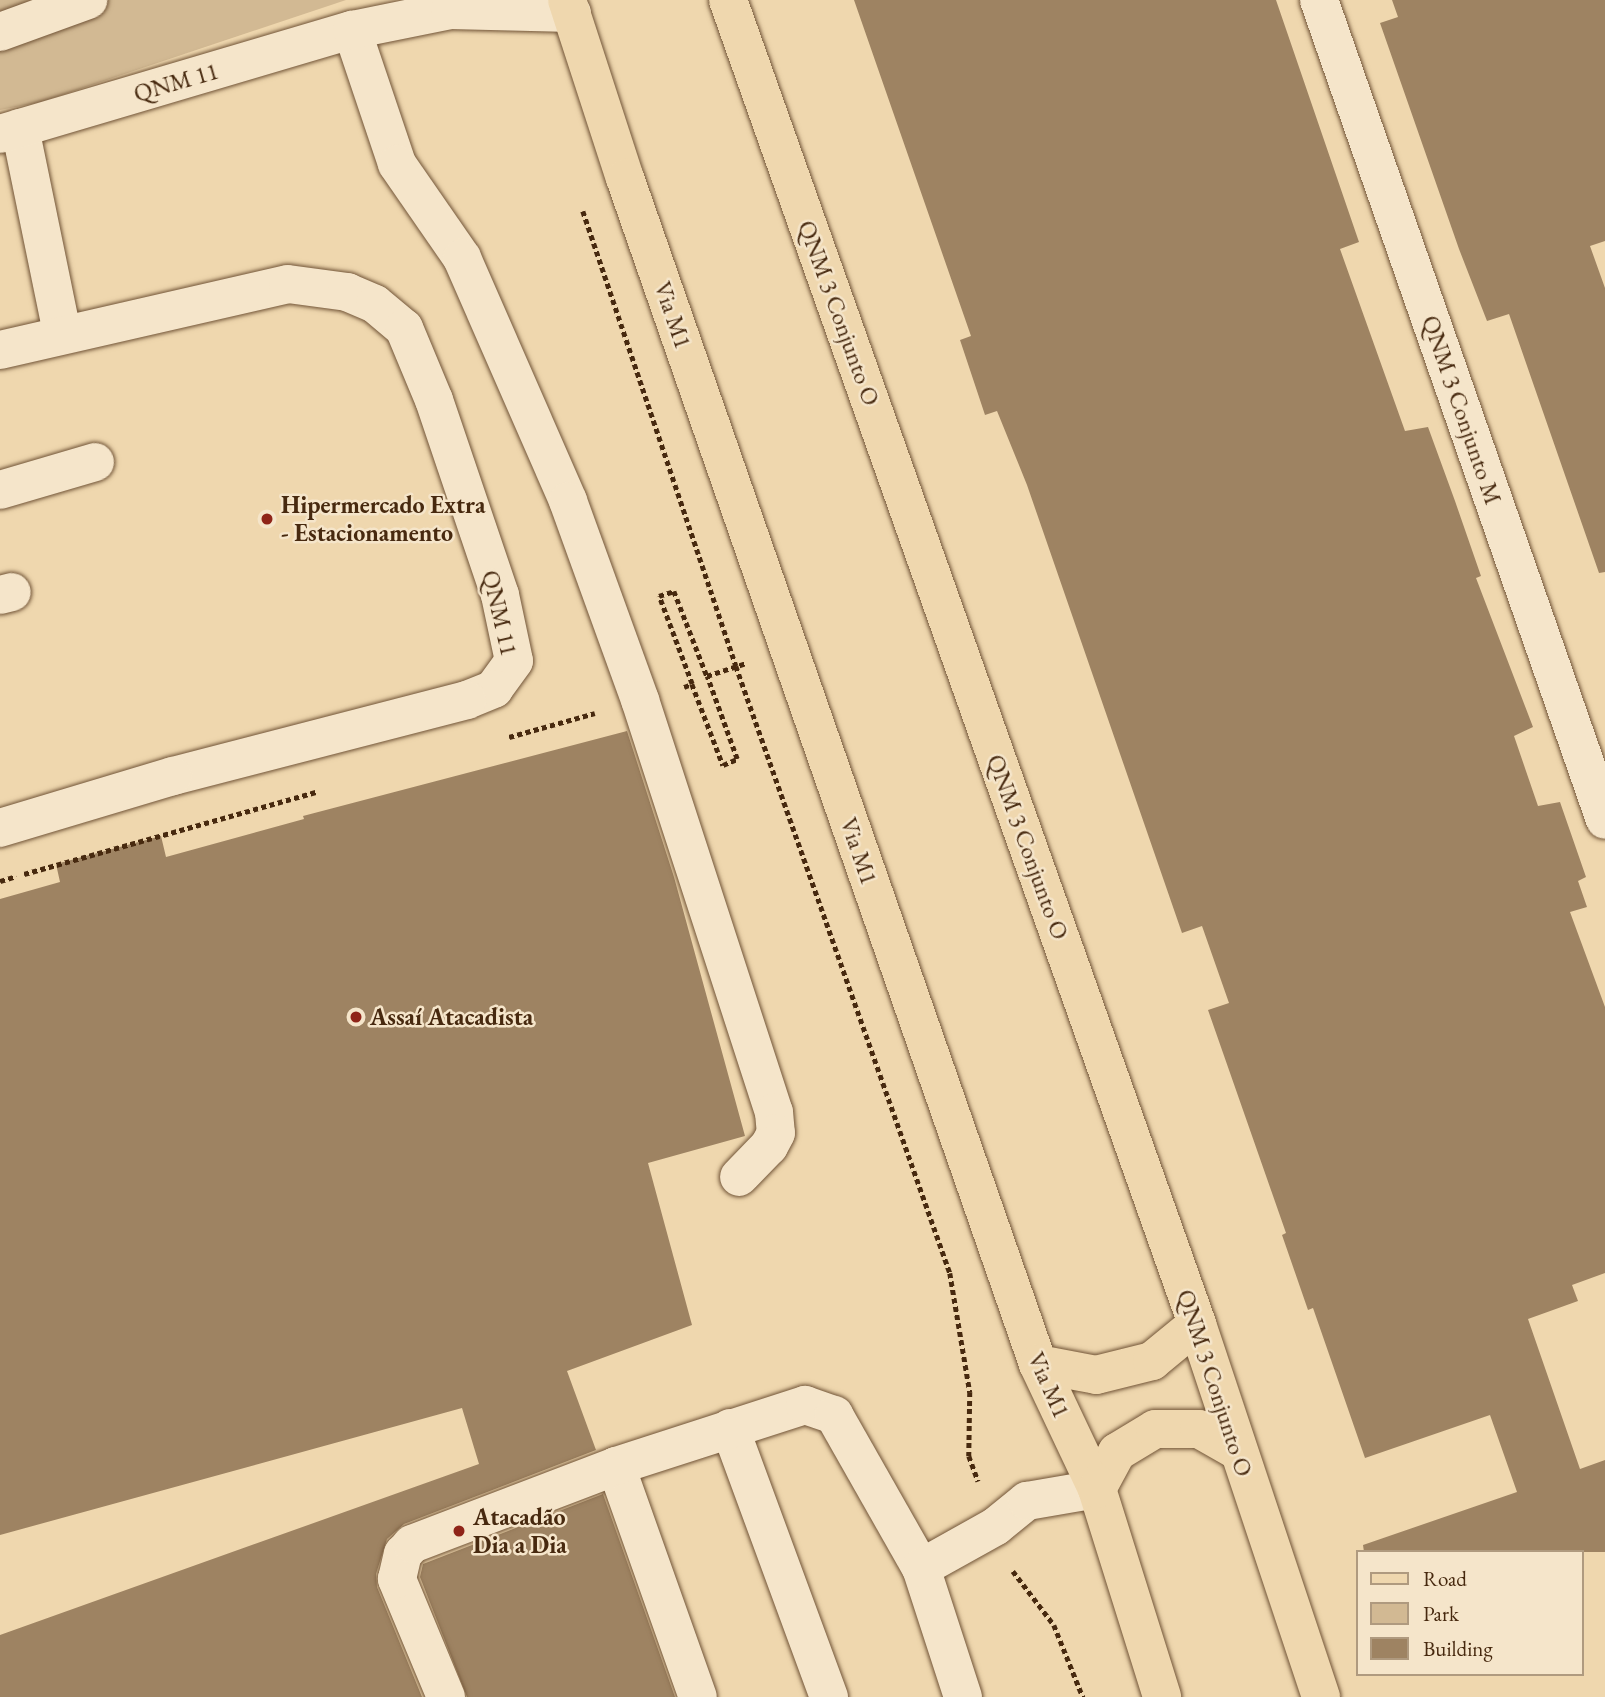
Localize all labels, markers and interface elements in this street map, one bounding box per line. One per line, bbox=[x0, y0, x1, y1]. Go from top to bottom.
street label: QNM 11 bbox=[130, 56, 222, 108]
street label: QNM 3 Conjunto O bbox=[792, 216, 886, 410]
street label: Via M1 bbox=[648, 278, 698, 352]
street label: QNM 3 Conjunto M bbox=[1416, 312, 1508, 508]
place label: Hipermercado Extra - Estacionamento bbox=[281, 491, 486, 547]
marker: Hipermercado Extra - Estacionamento bbox=[259, 511, 275, 527]
street label: QNM 11 bbox=[476, 567, 524, 659]
street label: QNM 3 Conjunto O bbox=[981, 750, 1075, 944]
street label: Via M1 bbox=[834, 814, 884, 888]
place label: Assaí Atacadista bbox=[370, 1003, 533, 1031]
marker: Assaí Atacadista bbox=[348, 1009, 364, 1025]
street label: QNM 3 Conjunto O bbox=[1171, 1286, 1259, 1480]
street label: Via M1 bbox=[1022, 1348, 1076, 1422]
place label: Atacadão Dia a Dia bbox=[473, 1503, 567, 1559]
marker: Atacadão Dia a Dia bbox=[451, 1523, 467, 1539]
legend bbox=[1356, 1550, 1584, 1676]
text: Road bbox=[1423, 1565, 1467, 1592]
text: Park bbox=[1423, 1600, 1459, 1627]
text: Building bbox=[1423, 1635, 1493, 1662]

